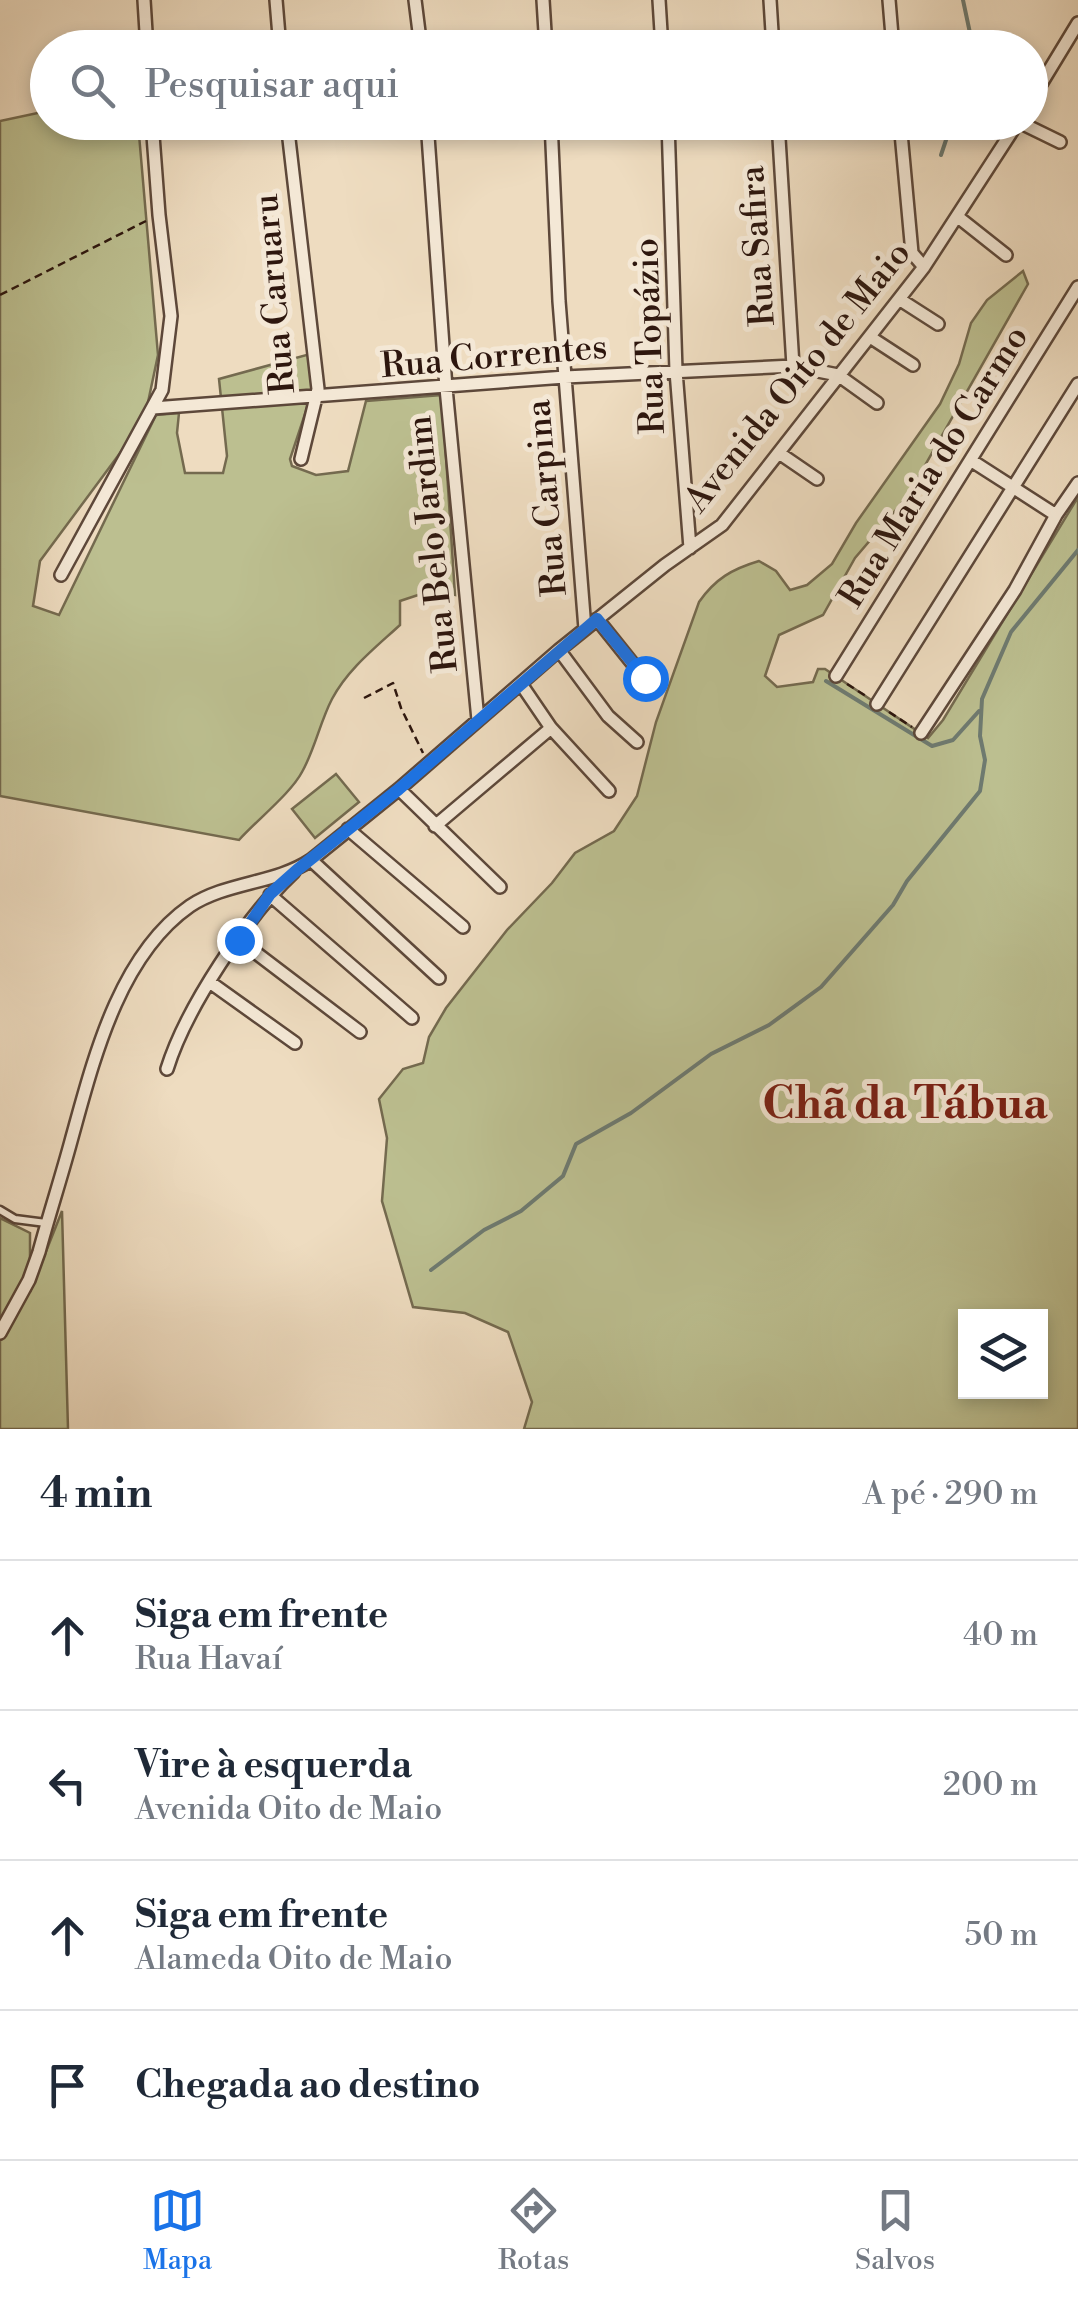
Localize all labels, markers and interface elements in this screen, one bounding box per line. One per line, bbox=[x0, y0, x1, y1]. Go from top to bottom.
search box bbox=[30, 30, 1048, 140]
icon: search bbox=[65, 58, 120, 113]
text: Pesquisar aqui bbox=[145, 62, 399, 109]
street label: Rua Safira bbox=[731, 164, 785, 328]
street label: Rua Caruaru bbox=[245, 192, 305, 396]
street label: Avenida Oito de Maio bbox=[675, 233, 920, 522]
street label: Rua Topázio bbox=[625, 237, 675, 435]
street label: Rua Maria do Carmo bbox=[830, 318, 1038, 616]
street label: Rua Correntes bbox=[379, 326, 609, 388]
street label: Rua Carpina bbox=[517, 398, 577, 598]
street label: Rua Belo Jardim bbox=[398, 413, 468, 675]
route start bbox=[623, 656, 669, 702]
route end bbox=[217, 918, 263, 964]
district label: Chã da Tábua bbox=[762, 1076, 1048, 1133]
map controls bbox=[958, 1309, 1048, 1399]
button: layers bbox=[958, 1309, 1048, 1399]
text: 4 min bbox=[40, 1468, 152, 1521]
text: A pé · 290 m bbox=[863, 1474, 1038, 1514]
text: Siga em frente bbox=[135, 1592, 388, 1639]
icon: ahead bbox=[40, 1608, 95, 1663]
text: 40 m bbox=[963, 1615, 1038, 1655]
text: Rua Havaí bbox=[135, 1639, 282, 1679]
text: Vire à esquerda bbox=[135, 1742, 412, 1789]
icon: left bbox=[40, 1758, 95, 1813]
text: 200 m bbox=[943, 1765, 1038, 1805]
text: Avenida Oito de Maio bbox=[135, 1789, 442, 1829]
text: Siga em frente bbox=[135, 1892, 388, 1939]
icon: ahead bbox=[40, 1908, 95, 1963]
text: 50 m bbox=[965, 1915, 1038, 1955]
text: Alameda Oito de Maio bbox=[135, 1939, 452, 1979]
icon: arrive bbox=[40, 2058, 95, 2113]
text: Chegada ao destino bbox=[135, 2062, 481, 2109]
tab: Mapa bbox=[143, 2183, 212, 2278]
tab: Rotas bbox=[498, 2183, 569, 2278]
tab: Salvos bbox=[855, 2183, 935, 2278]

